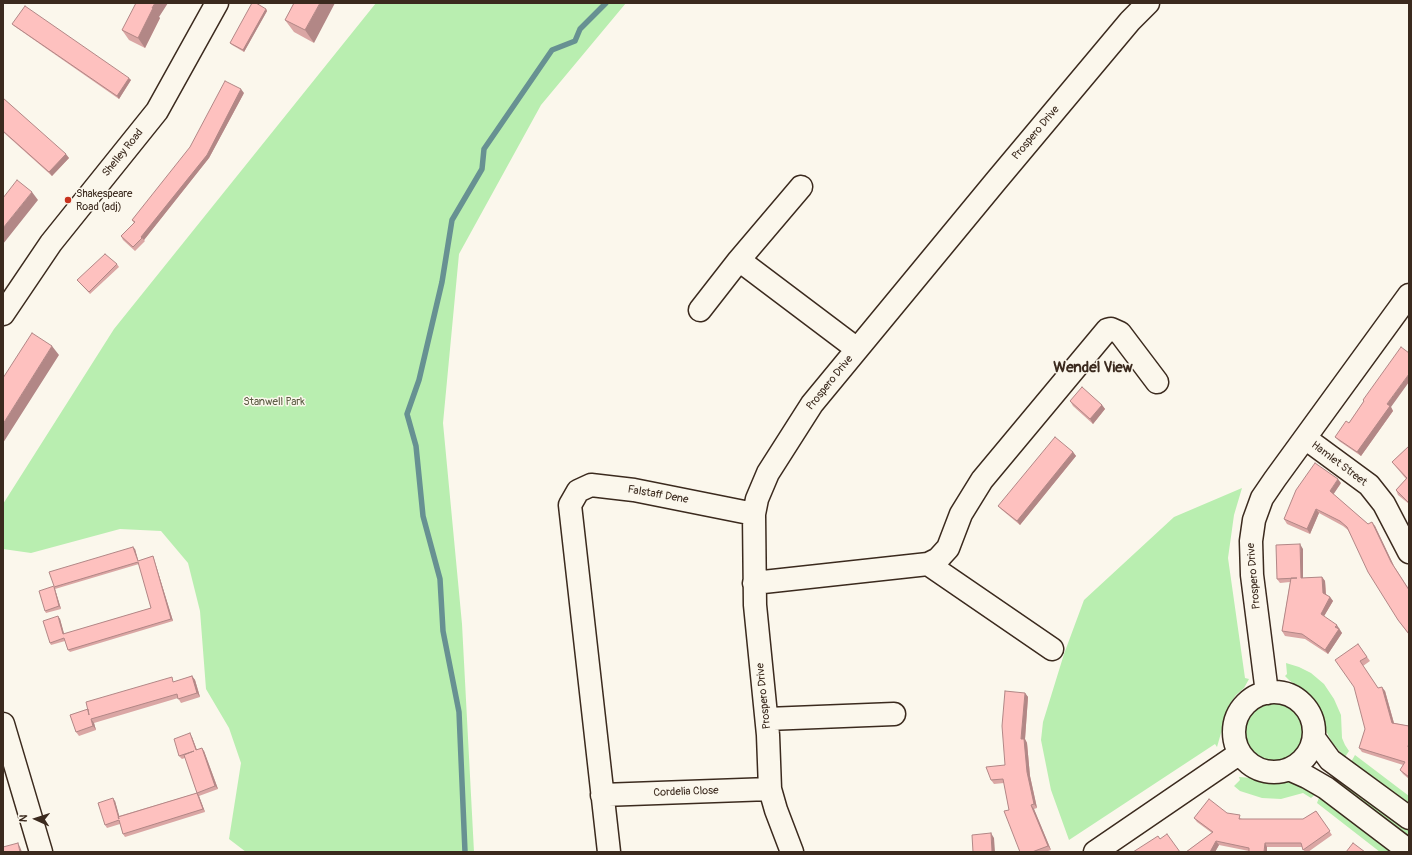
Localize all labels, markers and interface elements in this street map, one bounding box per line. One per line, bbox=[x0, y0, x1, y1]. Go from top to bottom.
street label: Prospero Drive bbox=[1010, 103, 1062, 163]
street label: Shelley Road bbox=[100, 126, 146, 180]
place label: Shakespeare Road (adj) bbox=[76, 187, 132, 213]
marker: Shakespeare Road (adj) bbox=[63, 195, 73, 205]
street label: Prospero Drive bbox=[804, 353, 856, 413]
district label: Wendel View bbox=[1053, 359, 1133, 377]
park label: Stanwell Park bbox=[243, 395, 305, 409]
street label: Hamlet Street bbox=[1308, 439, 1370, 489]
street label: Falstaff Dene bbox=[627, 483, 689, 507]
street label: Prospero Drive bbox=[1245, 542, 1263, 610]
street label: Prospero Drive bbox=[754, 662, 774, 730]
street label: Cordelia Close bbox=[653, 784, 719, 800]
north arrow bbox=[16, 799, 56, 839]
text: N bbox=[17, 814, 30, 822]

